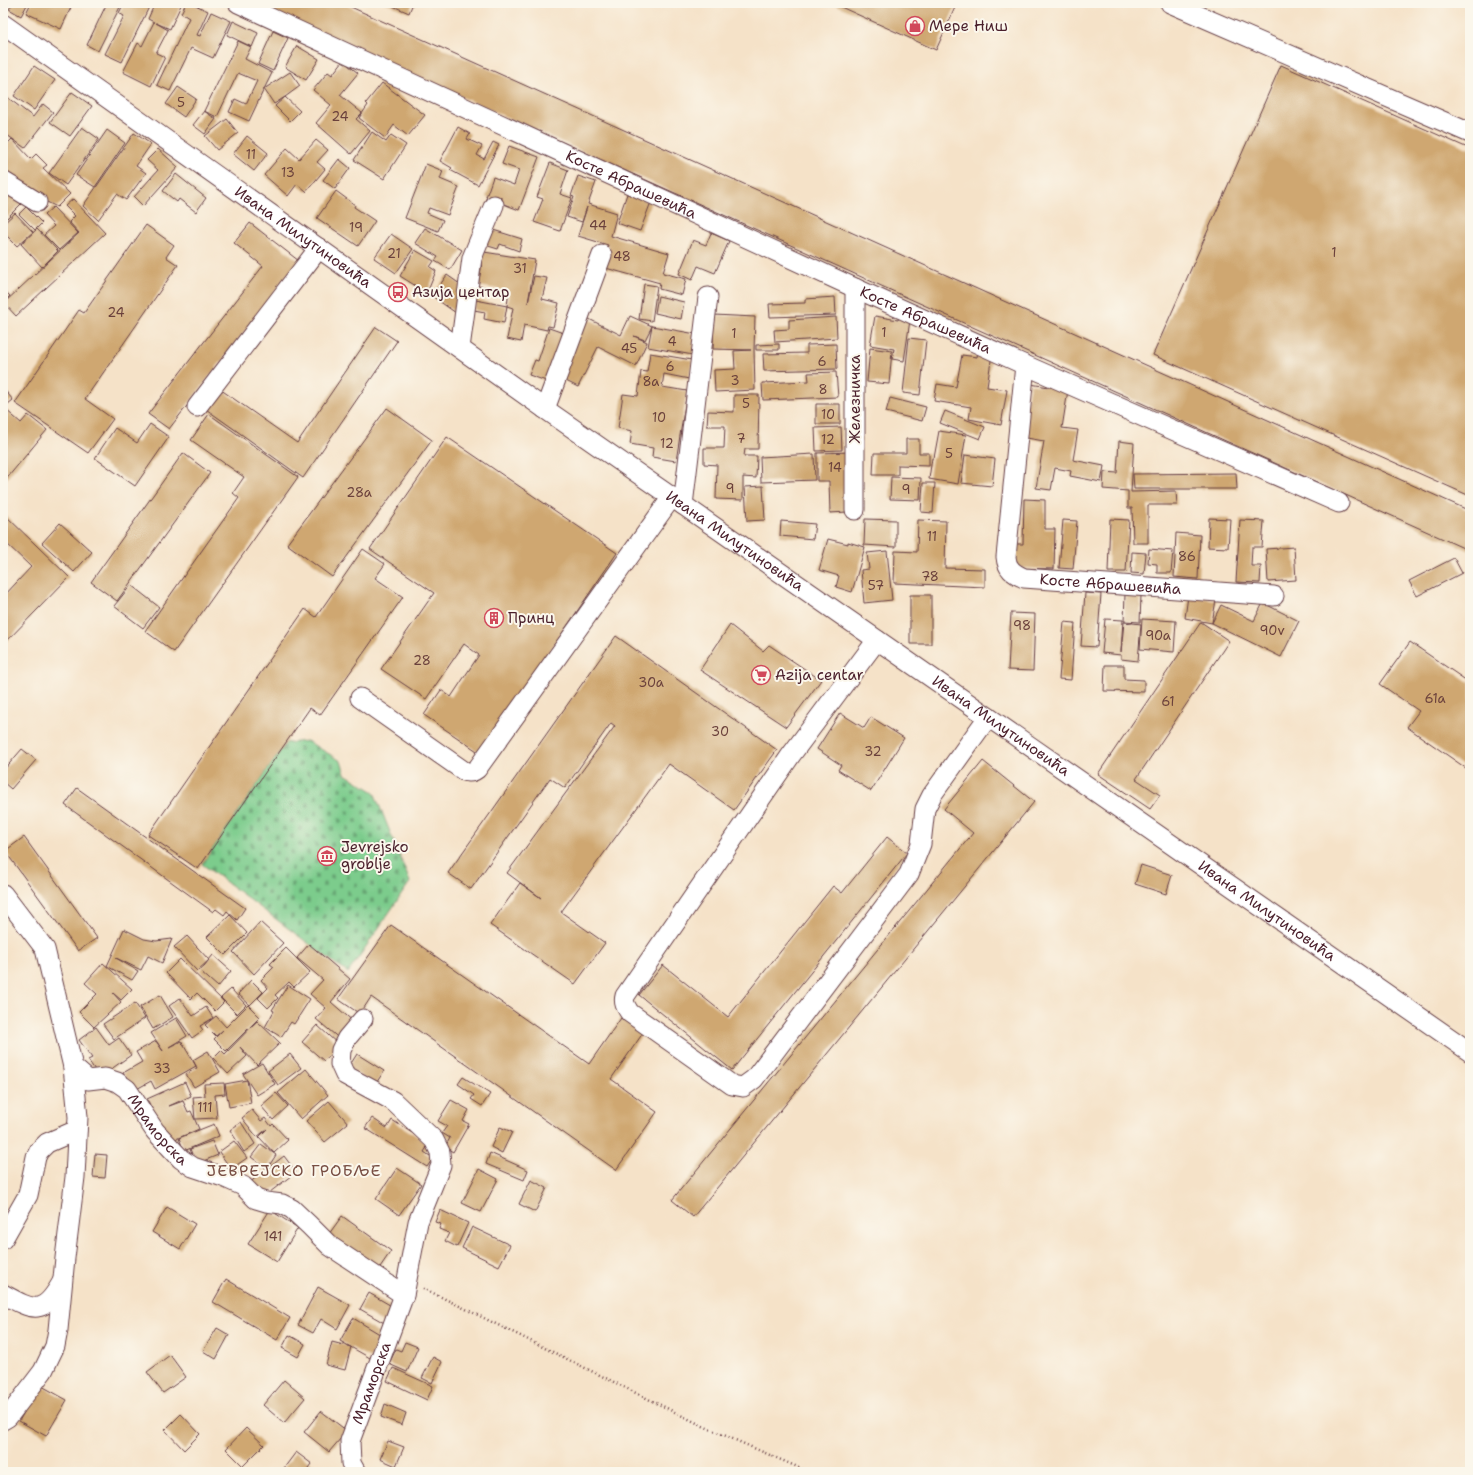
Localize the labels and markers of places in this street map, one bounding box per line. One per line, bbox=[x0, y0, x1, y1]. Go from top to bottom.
shop icon: Мере Ниш bbox=[904, 15, 926, 37]
place label: Мере Ниш bbox=[929, 16, 1008, 36]
bus stop icon: Азија центар bbox=[387, 281, 409, 303]
place label: Азија центар bbox=[412, 282, 509, 302]
building icon: Принц bbox=[483, 607, 505, 629]
place label: Принц bbox=[508, 608, 554, 628]
supermarket icon: Azija centar bbox=[750, 664, 772, 686]
place label: Azija centar bbox=[775, 665, 864, 685]
place label: Jevrejsko groblje bbox=[341, 837, 409, 874]
museum icon: Jevrejsko groblje bbox=[316, 845, 338, 867]

